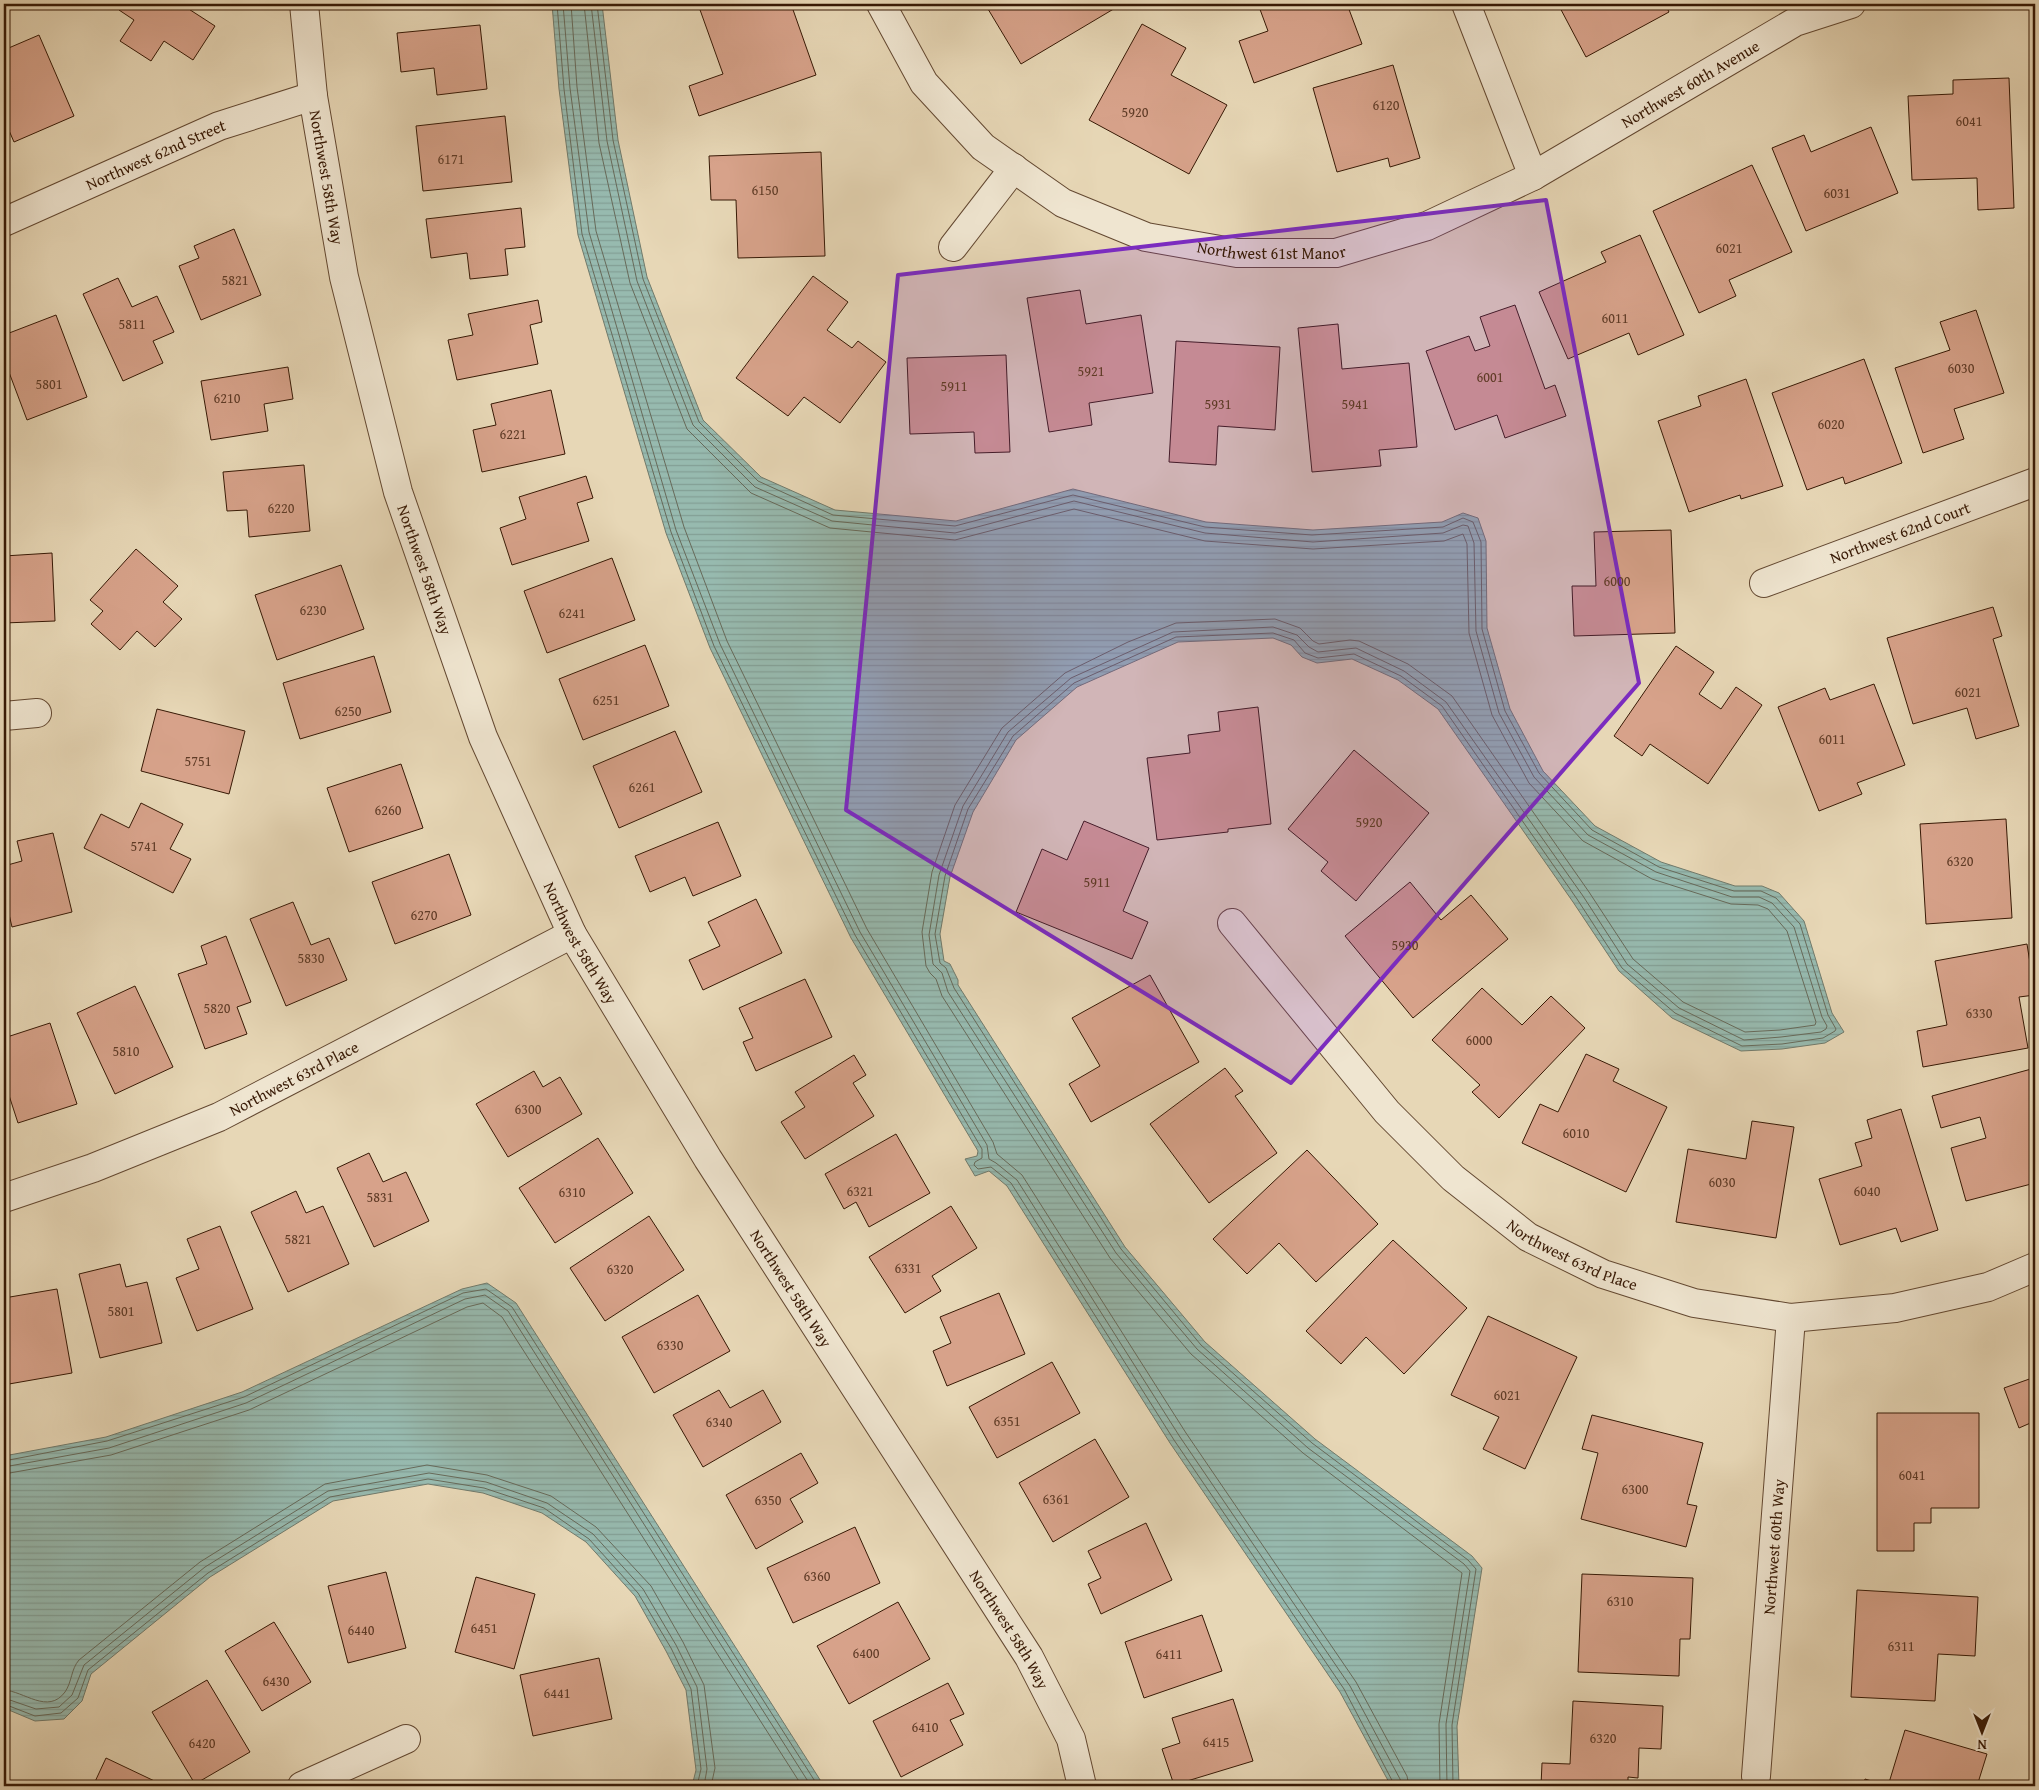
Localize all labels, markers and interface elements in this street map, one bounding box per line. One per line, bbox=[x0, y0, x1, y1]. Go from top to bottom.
street label: Northwest 60th Avenue bbox=[1616, 34, 1764, 134]
house number: 6120 bbox=[1373, 95, 1400, 115]
house number: 5920 bbox=[1122, 102, 1149, 122]
street label: Northwest 58th Way bbox=[304, 108, 350, 246]
house number: 6041 bbox=[1956, 111, 1982, 131]
street label: Northwest 62nd Street bbox=[82, 113, 229, 196]
house number: 6171 bbox=[438, 149, 464, 169]
house number: 6150 bbox=[752, 180, 779, 200]
house number: 6031 bbox=[1824, 183, 1850, 203]
street label: Northwest 61st Manor bbox=[1195, 234, 1349, 265]
house number: 6021 bbox=[1716, 238, 1742, 258]
house number: 5821 bbox=[222, 270, 248, 290]
house number: 6011 bbox=[1602, 308, 1628, 328]
house number: 5811 bbox=[119, 314, 145, 334]
house number: 6030 bbox=[1948, 358, 1975, 378]
house number: 5921 bbox=[1078, 361, 1104, 381]
house number: 6001 bbox=[1477, 367, 1503, 387]
house number: 5801 bbox=[36, 374, 62, 394]
house number: 5911 bbox=[941, 376, 967, 396]
house number: 6210 bbox=[214, 388, 241, 408]
house number: 5931 bbox=[1205, 394, 1231, 414]
house number: 5941 bbox=[1342, 394, 1368, 414]
house number: 6020 bbox=[1818, 414, 1845, 434]
house number: 6221 bbox=[500, 424, 526, 444]
street label: Northwest 62nd Court bbox=[1826, 495, 1974, 569]
house number: 6220 bbox=[268, 498, 295, 518]
street label: Northwest 58th Way bbox=[391, 501, 459, 638]
house number: 6000 bbox=[1604, 571, 1631, 591]
house number: 6230 bbox=[300, 600, 327, 620]
house number: 6241 bbox=[559, 603, 585, 623]
house number: 6021 bbox=[1955, 682, 1981, 702]
house number: 6251 bbox=[593, 690, 619, 710]
house number: 6250 bbox=[335, 701, 362, 721]
house number: 6011 bbox=[1819, 729, 1845, 749]
house number: 5751 bbox=[185, 751, 211, 771]
house number: 6261 bbox=[629, 777, 655, 797]
house number: 6260 bbox=[375, 800, 402, 820]
house number: 5920 bbox=[1356, 812, 1383, 832]
house number: 5741 bbox=[131, 836, 157, 856]
house number: 6320 bbox=[1947, 851, 1974, 871]
house number: 5911 bbox=[1084, 872, 1110, 892]
street label: Northwest 58th Way bbox=[538, 878, 624, 1009]
house number: 6270 bbox=[411, 905, 438, 925]
house number: 5930 bbox=[1392, 935, 1419, 955]
house number: 5830 bbox=[298, 948, 325, 968]
house number: 5820 bbox=[204, 998, 231, 1018]
house number: 6330 bbox=[1966, 1003, 1993, 1023]
house number: 6000 bbox=[1466, 1030, 1493, 1050]
street label: Northwest 63rd Place bbox=[225, 1035, 363, 1122]
house number: 5810 bbox=[113, 1041, 140, 1061]
house number: 6300 bbox=[515, 1099, 542, 1119]
house number: 6010 bbox=[1563, 1123, 1590, 1143]
house number: 6030 bbox=[1709, 1172, 1736, 1192]
house number: 6321 bbox=[847, 1181, 873, 1201]
house number: 6040 bbox=[1854, 1181, 1881, 1201]
house number: 6310 bbox=[559, 1182, 586, 1202]
house number: 5831 bbox=[367, 1187, 393, 1207]
street label: Northwest 63rd Place bbox=[1502, 1213, 1641, 1296]
street label: Northwest 58th Way bbox=[744, 1225, 838, 1352]
house number: 5821 bbox=[285, 1229, 311, 1249]
house number: 6331 bbox=[895, 1258, 921, 1278]
house number: 6320 bbox=[607, 1259, 634, 1279]
house number: 5801 bbox=[108, 1301, 134, 1321]
house number: 6330 bbox=[657, 1335, 684, 1355]
house number: 6021 bbox=[1494, 1385, 1520, 1405]
house number: 6351 bbox=[994, 1411, 1020, 1431]
house number: 6340 bbox=[706, 1412, 733, 1432]
house number: 6041 bbox=[1899, 1465, 1925, 1485]
street label: Northwest 60th Way bbox=[1756, 1478, 1791, 1615]
house number: 6300 bbox=[1622, 1479, 1649, 1499]
house number: 6361 bbox=[1043, 1489, 1069, 1509]
house number: 6350 bbox=[755, 1490, 782, 1510]
street label: Northwest 58th Way bbox=[964, 1565, 1055, 1693]
house number: 6360 bbox=[804, 1566, 831, 1586]
house number: 6310 bbox=[1607, 1591, 1634, 1611]
house number: 6451 bbox=[471, 1618, 497, 1638]
house number: 6440 bbox=[348, 1620, 375, 1640]
house number: 6311 bbox=[1888, 1636, 1914, 1656]
house number: 6400 bbox=[853, 1643, 880, 1663]
house number: 6411 bbox=[1156, 1644, 1182, 1664]
house number: 6430 bbox=[263, 1671, 290, 1691]
house number: 6441 bbox=[544, 1683, 570, 1703]
north arrow bbox=[1956, 1708, 2006, 1758]
house number: 6410 bbox=[912, 1717, 939, 1737]
house number: 6320 bbox=[1590, 1728, 1617, 1748]
house number: 6415 bbox=[1203, 1732, 1229, 1752]
house number: 6420 bbox=[189, 1733, 216, 1753]
text: N bbox=[1977, 1735, 1987, 1755]

